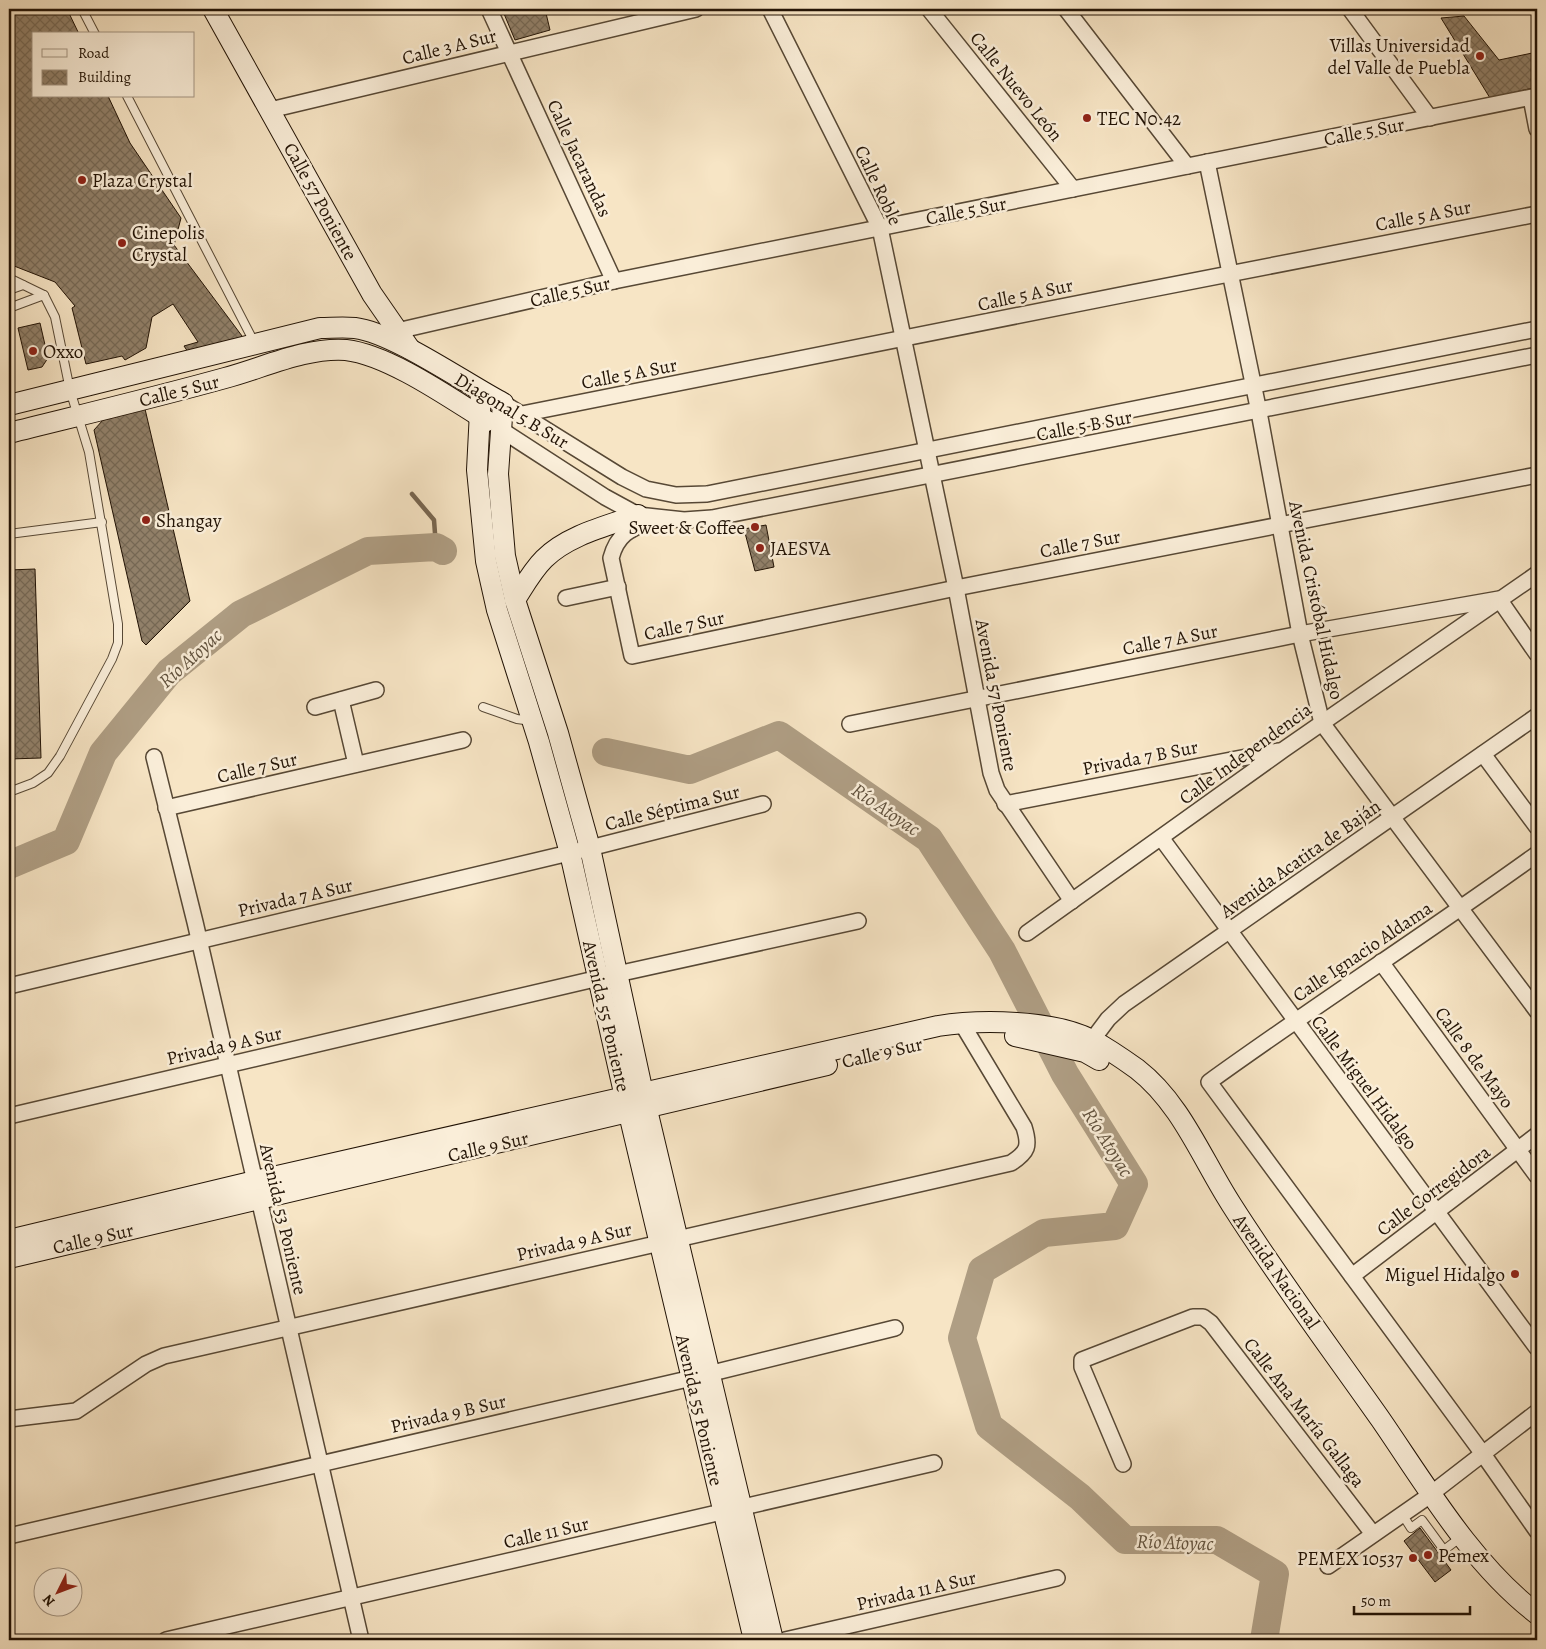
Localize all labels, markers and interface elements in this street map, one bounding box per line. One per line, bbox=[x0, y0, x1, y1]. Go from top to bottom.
street label: Calle 3 A Sur bbox=[399, 23, 499, 71]
street label: Calle Nuevo León bbox=[964, 26, 1069, 147]
legend bbox=[32, 32, 195, 98]
place label: Villas Universidad del Valle de Puebla bbox=[1328, 33, 1471, 81]
text: Road bbox=[78, 43, 110, 63]
marker: Villas Universidad del Valle de Puebla bbox=[1474, 50, 1486, 62]
text: Building bbox=[78, 67, 131, 87]
street label: Calle Jacarandas bbox=[541, 96, 618, 221]
place label: TEC N0.42 bbox=[1097, 106, 1181, 132]
street label: Calle 5 Sur bbox=[1322, 111, 1407, 153]
marker: TEC N0.42 bbox=[1081, 112, 1093, 124]
street label: Calle 57 Poniente bbox=[277, 138, 363, 265]
street label: Calle Roble bbox=[848, 141, 908, 230]
place label: Plaza Crystal bbox=[92, 168, 193, 194]
marker: Plaza Crystal bbox=[76, 174, 88, 186]
street label: Calle 5 Sur bbox=[924, 190, 1009, 232]
street label: Calle 5 A Sur bbox=[1373, 194, 1473, 238]
place label: Cinepolis Crystal bbox=[132, 220, 205, 268]
marker: Cinepolis Crystal bbox=[116, 237, 128, 249]
street label: Calle 5 Sur bbox=[527, 270, 613, 314]
street label: Calle 5 A Sur bbox=[975, 272, 1075, 318]
place label: Oxxo bbox=[43, 339, 83, 365]
marker: Oxxo bbox=[27, 345, 39, 357]
street label: Calle 5 A Sur bbox=[579, 352, 679, 396]
street label: Diagonal 5 B Sur bbox=[450, 367, 573, 455]
street label: Calle 5 Sur bbox=[136, 368, 222, 413]
street label: Calle 5 B Sur bbox=[1034, 404, 1134, 448]
street label: Avenida Cristóbal Hidalgo bbox=[1282, 497, 1350, 702]
place label: Shangay bbox=[156, 508, 222, 534]
marker: Shangay bbox=[140, 514, 152, 526]
place label: Sweet & Coffee bbox=[628, 515, 745, 541]
marker: Sweet & Coffee bbox=[749, 521, 761, 533]
street label: Calle 7 Sur bbox=[1038, 523, 1123, 565]
place label: JAESVA bbox=[770, 536, 831, 562]
marker: JAESVA bbox=[754, 542, 766, 554]
street label: Calle 7 Sur bbox=[642, 605, 727, 647]
street label: Avenida 57 Poniente bbox=[968, 616, 1024, 773]
street label: Calle 7 A Sur bbox=[1120, 618, 1220, 662]
water label: Río Atoyac bbox=[153, 623, 228, 694]
street label: Calle Independencia bbox=[1174, 697, 1317, 811]
street label: Privada 7 B Sur bbox=[1080, 734, 1200, 782]
street label: Calle 7 Sur bbox=[215, 746, 300, 790]
water label: Río Atoyac bbox=[846, 777, 925, 842]
street label: Calle Séptima Sur bbox=[602, 779, 742, 837]
street label: Avenida Acatita de Baján bbox=[1214, 793, 1386, 925]
street label: Privada 7 A Sur bbox=[235, 872, 355, 924]
street label: Calle Ignacio Aldama bbox=[1288, 895, 1438, 1008]
street label: Avenida 55 Poniente bbox=[576, 937, 636, 1094]
street label: Calle 8 de Mayo bbox=[1428, 1001, 1520, 1114]
street label: Calle Miguel Hidalgo bbox=[1305, 1010, 1423, 1155]
street label: Privada 9 A Sur bbox=[164, 1020, 284, 1072]
street label: Calle 9 Sur bbox=[839, 1031, 925, 1075]
water label: Río Atoyac bbox=[1076, 1103, 1139, 1182]
street label: Calle 9 Sur bbox=[445, 1125, 531, 1169]
street label: Calle Corregidora bbox=[1371, 1139, 1496, 1242]
street label: Avenida 53 Poniente bbox=[253, 1140, 313, 1297]
street label: Avenida Nacional bbox=[1226, 1208, 1326, 1335]
street label: Privada 9 A Sur bbox=[514, 1216, 634, 1268]
street label: Calle 9 Sur bbox=[50, 1217, 136, 1261]
place label: Miguel Hidalgo bbox=[1385, 1262, 1505, 1288]
marker: Miguel Hidalgo bbox=[1509, 1268, 1521, 1280]
street label: Avenida 55 Poniente bbox=[669, 1331, 729, 1488]
street label: Calle Ana María Gallaga bbox=[1237, 1332, 1371, 1493]
street label: Privada 9 B Sur bbox=[388, 1388, 509, 1440]
street label: Calle 11 Sur bbox=[501, 1511, 591, 1555]
water label: Río Atoyac bbox=[1136, 1528, 1214, 1557]
place label: Pemex bbox=[1438, 1543, 1489, 1569]
place label: PEMEX 10537 bbox=[1297, 1546, 1403, 1572]
marker: Pemex bbox=[1422, 1549, 1434, 1561]
marker: PEMEX 10537 bbox=[1407, 1552, 1419, 1564]
street label: Privada 11 A Sur bbox=[854, 1565, 979, 1617]
north arrow bbox=[32, 1566, 82, 1616]
scale bar bbox=[1354, 1584, 1470, 1616]
text: N bbox=[38, 1590, 59, 1611]
text: 50 m bbox=[1361, 1591, 1391, 1611]

